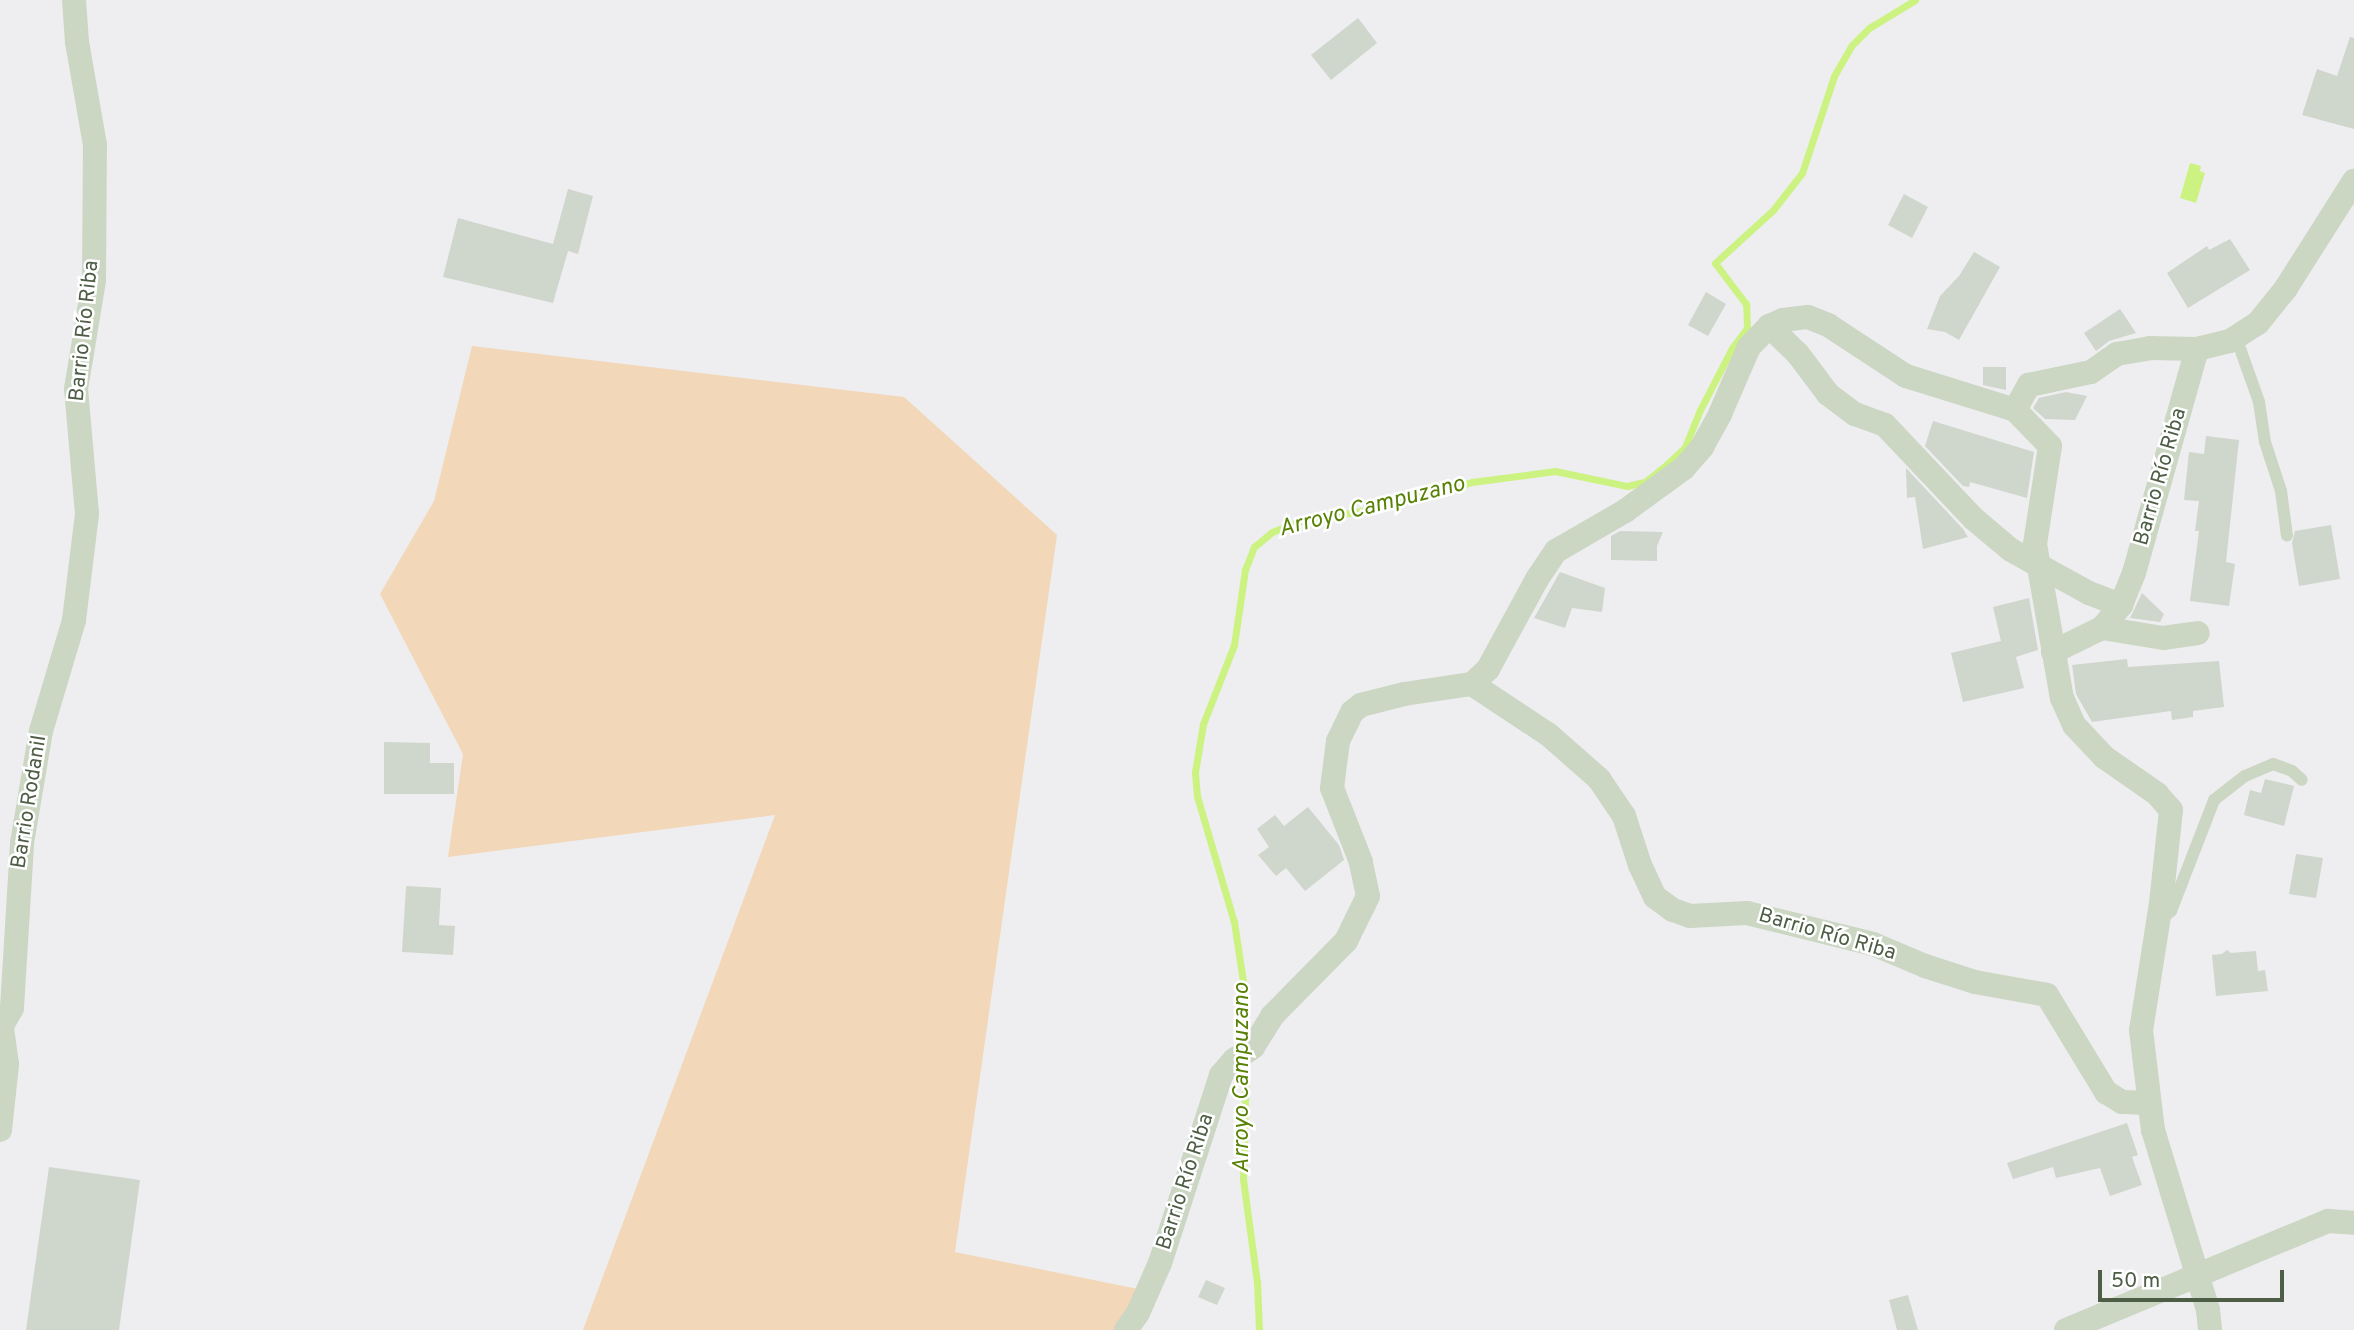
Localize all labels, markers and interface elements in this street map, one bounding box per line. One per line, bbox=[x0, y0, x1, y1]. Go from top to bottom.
street label: Barrio Río Riba bbox=[65, 259, 105, 403]
street label: Barrio Río Riba bbox=[2129, 405, 2193, 549]
water label: Arroyo Campuzano bbox=[1276, 472, 1468, 544]
street label: Barrio Rodanil bbox=[7, 734, 53, 870]
street label: Barrio Río Riba bbox=[1755, 903, 1899, 967]
water label: Arroyo Campuzano bbox=[1229, 983, 1257, 1173]
street label: Barrio Río Riba bbox=[1152, 1111, 1220, 1253]
scale bar bbox=[2102, 1256, 2288, 1300]
text: 50 m bbox=[2111, 1268, 2160, 1295]

